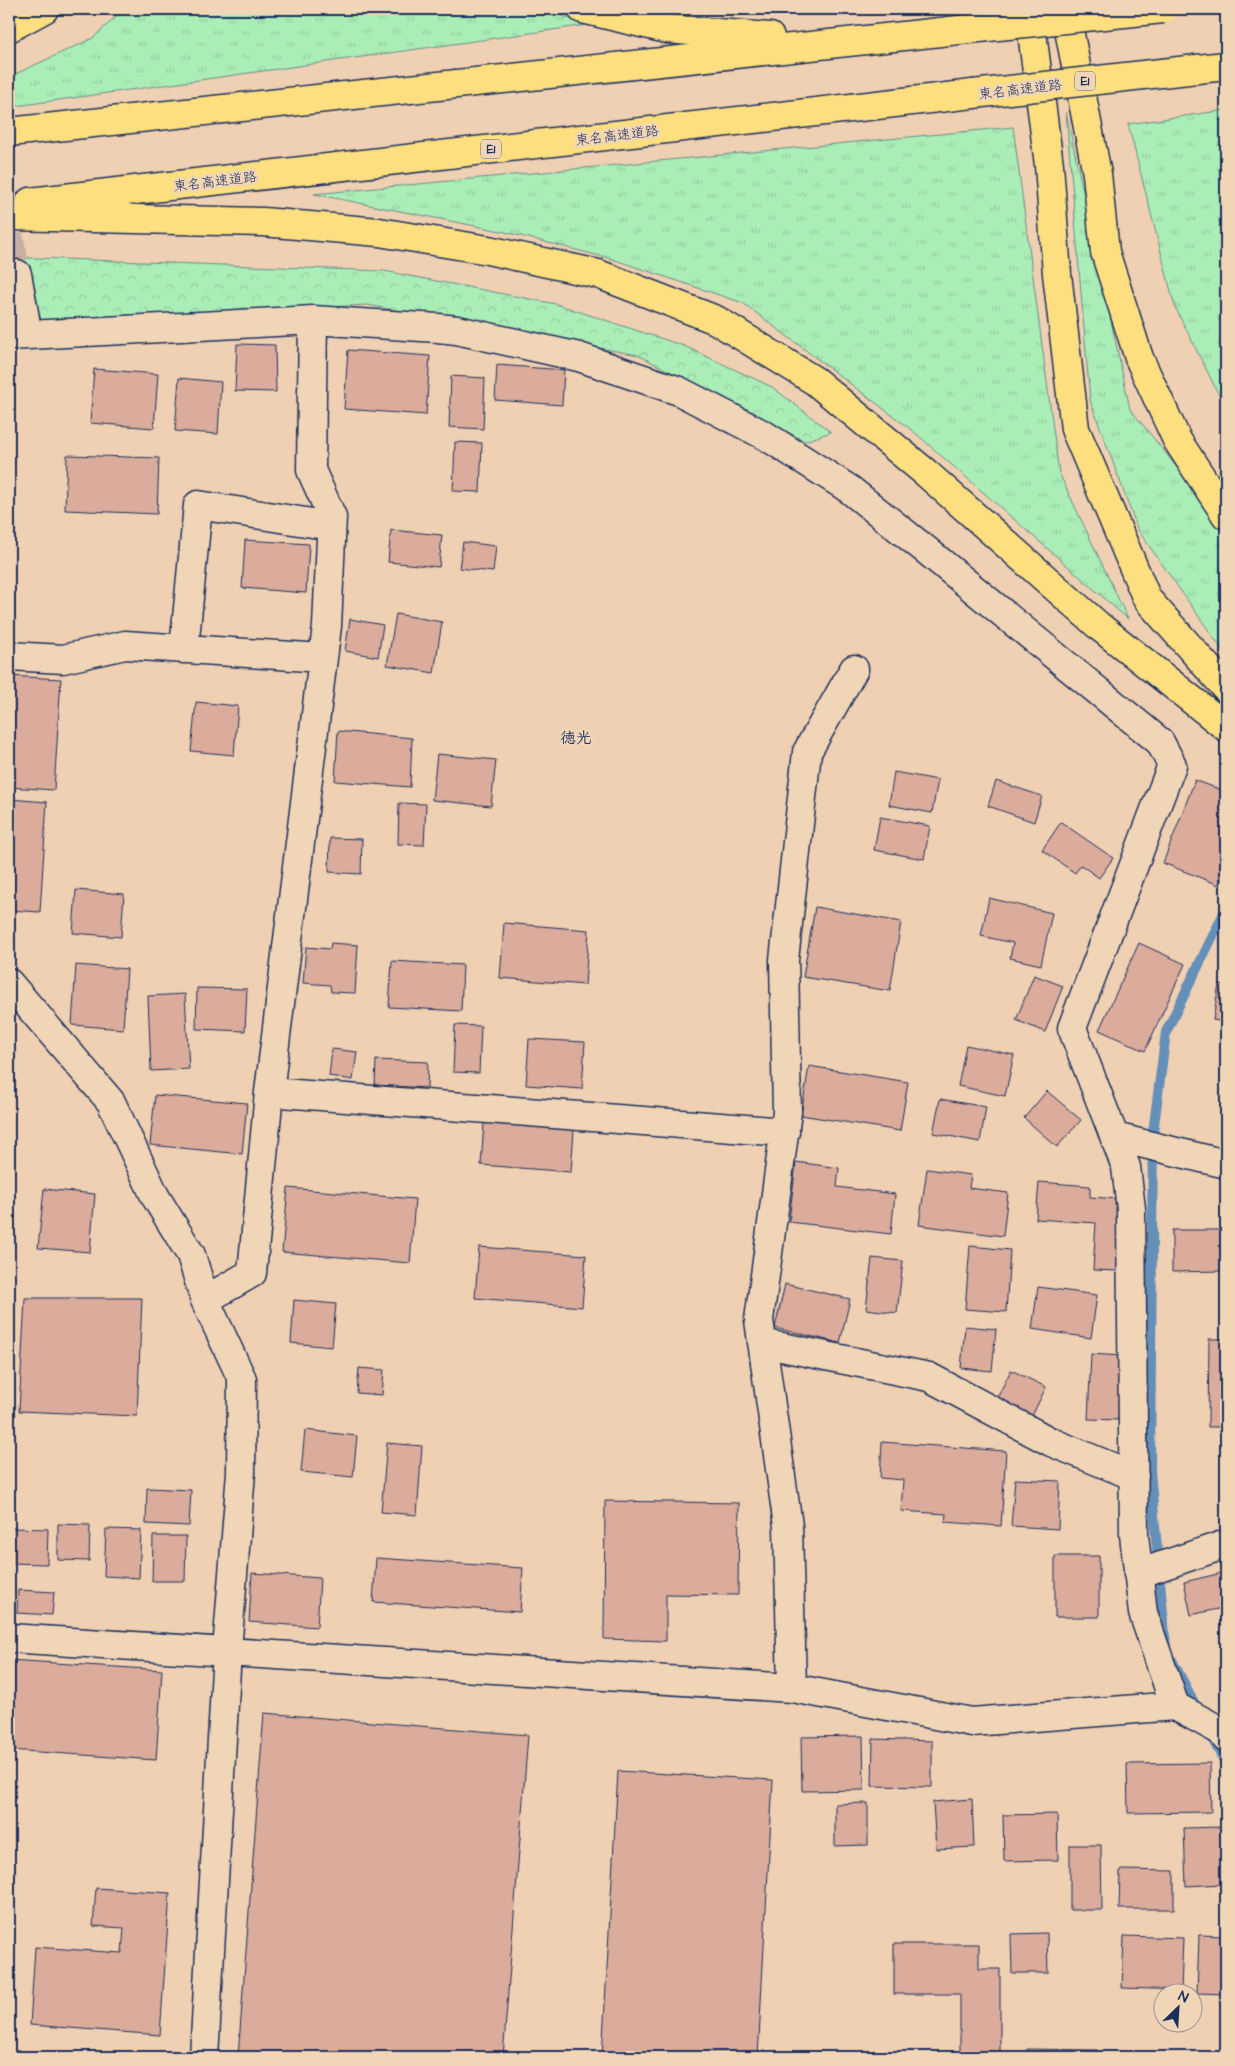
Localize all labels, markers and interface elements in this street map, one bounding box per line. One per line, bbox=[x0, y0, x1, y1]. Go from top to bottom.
road number: E1 bbox=[1075, 72, 1095, 90]
street label: 東名高速道路 bbox=[977, 75, 1063, 105]
street label: 東名高速道路 bbox=[574, 121, 660, 151]
road number: E1 bbox=[481, 140, 501, 158]
street label: 東名高速道路 bbox=[172, 167, 258, 197]
district label: 徳光 bbox=[560, 727, 592, 749]
north arrow bbox=[1152, 1984, 1202, 2034]
text: N bbox=[1175, 1986, 1191, 2008]

